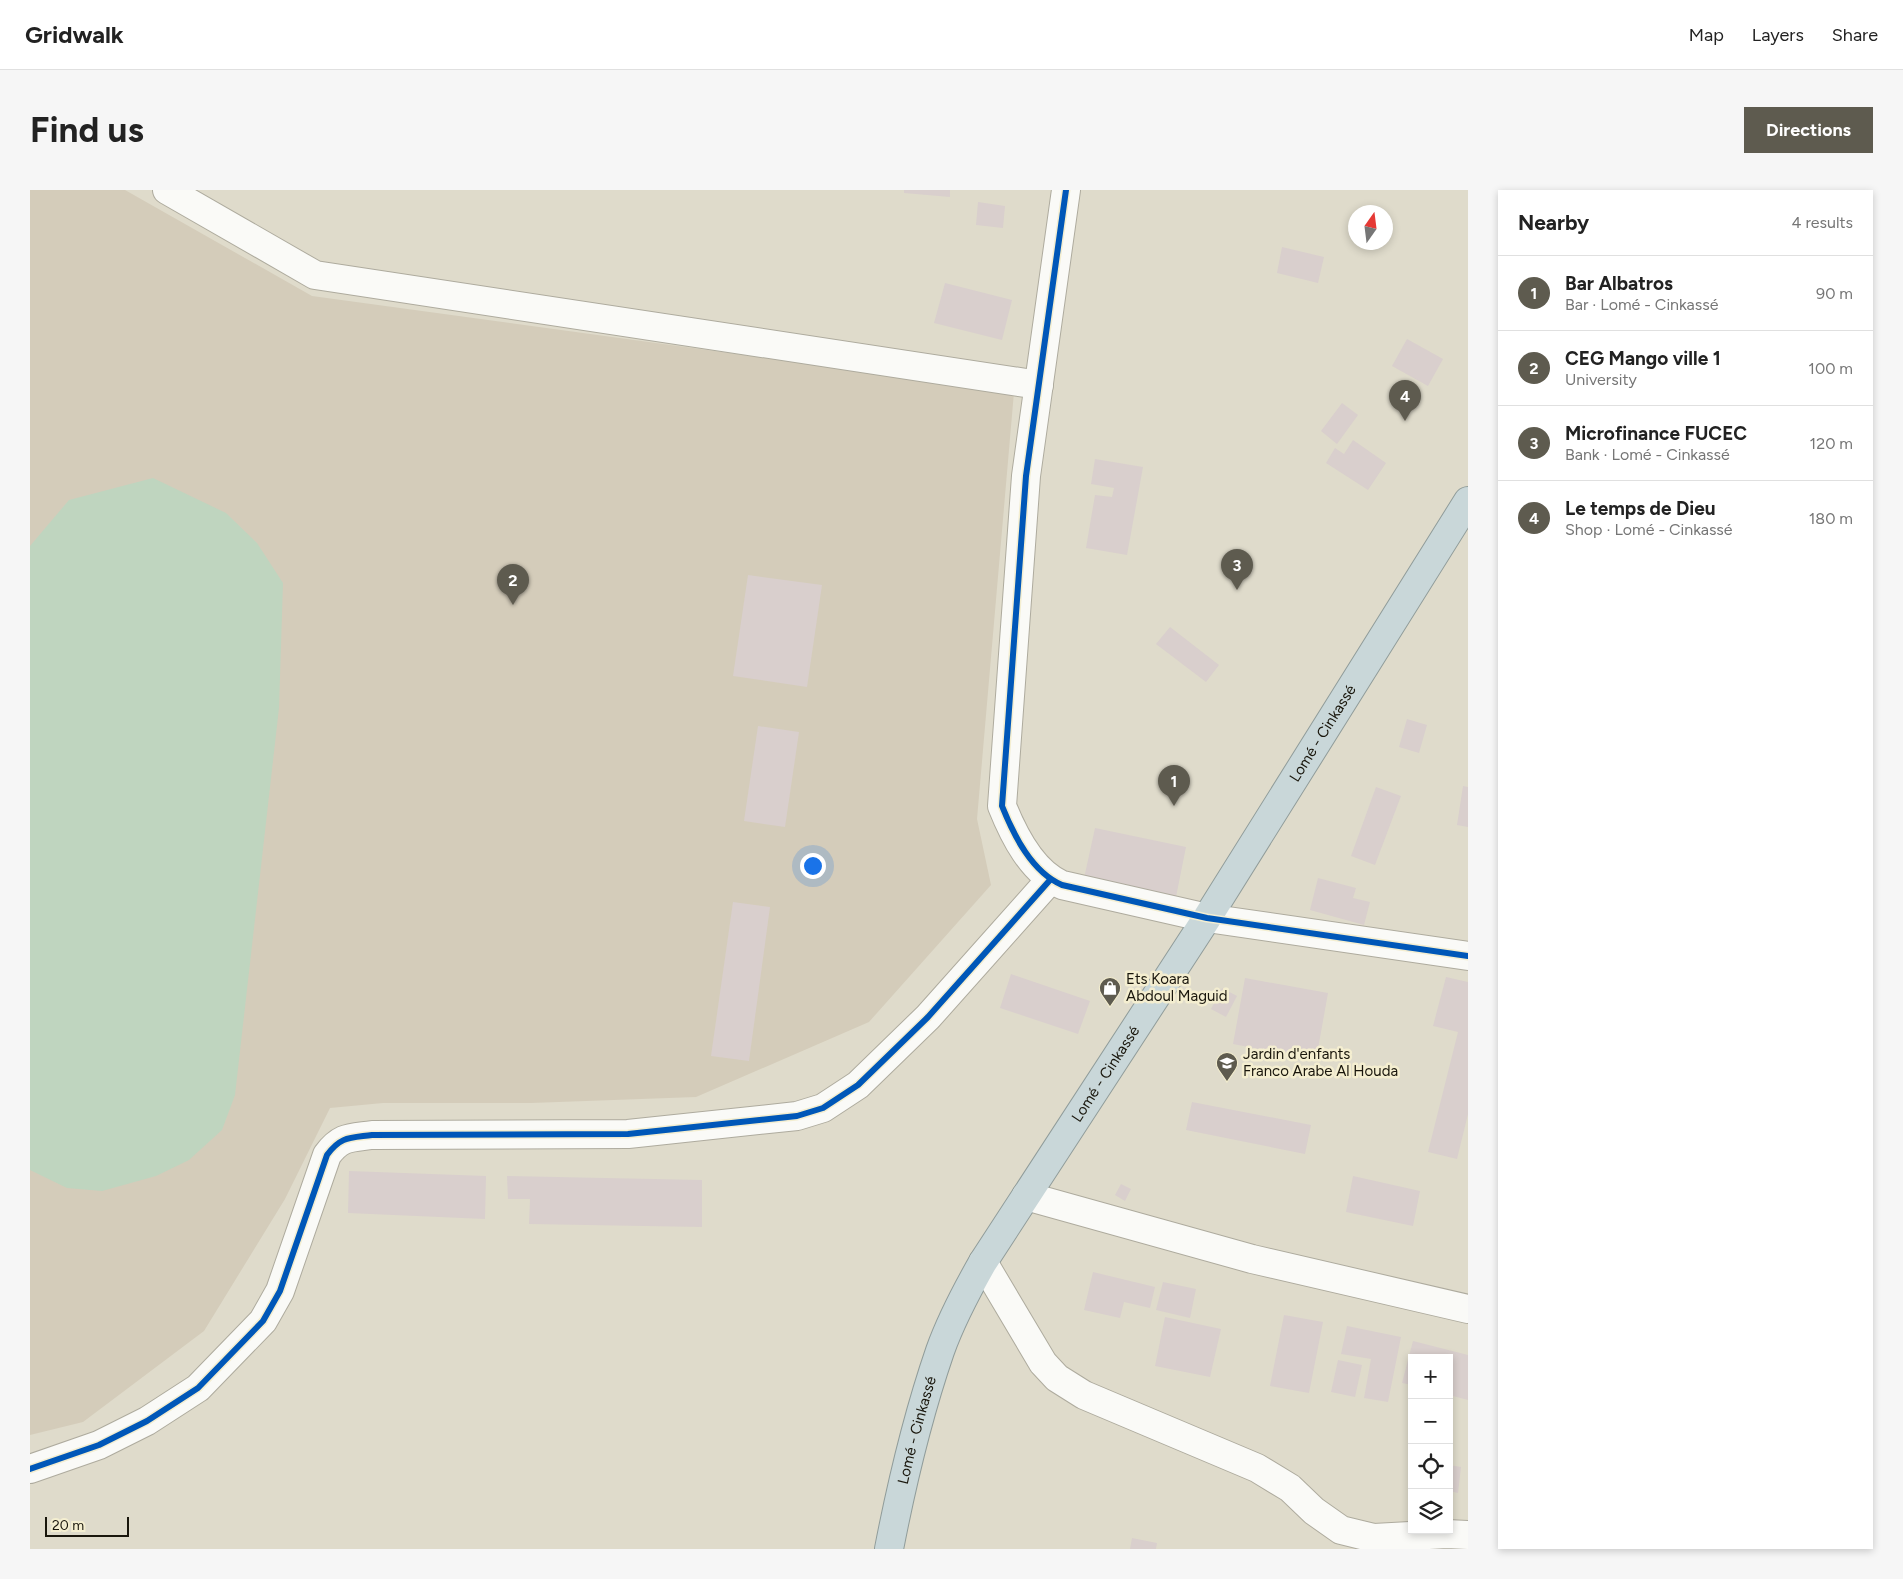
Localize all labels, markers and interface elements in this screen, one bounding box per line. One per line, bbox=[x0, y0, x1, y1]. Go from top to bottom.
text: Gridwalk bbox=[25, 20, 124, 49]
text: Map bbox=[1689, 24, 1724, 46]
text: Layers bbox=[1752, 24, 1804, 46]
text: Share bbox=[1832, 24, 1878, 46]
button: Directions bbox=[1744, 107, 1873, 153]
text: Find us bbox=[30, 109, 144, 151]
north arrow bbox=[1348, 205, 1393, 250]
text: Nearby bbox=[1518, 210, 1589, 235]
text: 4 results bbox=[1792, 213, 1853, 232]
text: Bar Albatros bbox=[1565, 272, 1673, 295]
text: 1 bbox=[1531, 284, 1537, 303]
text: 90 m bbox=[1816, 284, 1853, 303]
text: Bar · Lomé - Cinkassé bbox=[1565, 295, 1718, 314]
text: CEG Mango ville 1 bbox=[1565, 347, 1721, 370]
text: 2 bbox=[1529, 359, 1539, 378]
text: 100 m bbox=[1808, 359, 1853, 378]
text: University bbox=[1565, 370, 1637, 389]
pin: 4 bbox=[1389, 380, 1421, 421]
text: Microfinance FUCEC bbox=[1565, 422, 1747, 445]
text: 3 bbox=[1530, 434, 1538, 453]
text: 120 m bbox=[1810, 434, 1853, 453]
text: Bank · Lomé - Cinkassé bbox=[1565, 445, 1730, 464]
text: Le temps de Dieu bbox=[1565, 497, 1716, 520]
text: 4 bbox=[1529, 509, 1539, 528]
text: 180 m bbox=[1809, 509, 1853, 528]
text: Shop · Lomé - Cinkassé bbox=[1565, 520, 1733, 539]
pin: 3 bbox=[1221, 549, 1253, 590]
pin: 2 bbox=[497, 564, 529, 605]
street label: Lomé - Cinkassé bbox=[1286, 682, 1360, 785]
pin: 1 bbox=[1158, 765, 1190, 806]
your location bbox=[800, 853, 826, 879]
place label: Ets Koara Abdoul Maguid bbox=[1126, 970, 1228, 1005]
shop icon: Ets Koara Abdoul Maguid bbox=[1098, 976, 1122, 1007]
street label: Lomé - Cinkassé bbox=[1068, 1023, 1143, 1125]
place label: Jardin d'enfants Franco Arabe Al Houda bbox=[1243, 1045, 1398, 1080]
school or university icon: Jardin d'enfants Franco Arabe Al Houda bbox=[1215, 1051, 1239, 1082]
map controls bbox=[1408, 1354, 1453, 1534]
button: + bbox=[1408, 1354, 1453, 1399]
street label: Lomé - Cinkassé bbox=[894, 1374, 940, 1486]
button: − bbox=[1408, 1399, 1453, 1444]
button: locate bbox=[1408, 1444, 1453, 1489]
button: layers bbox=[1408, 1489, 1453, 1534]
scale bar bbox=[45, 1514, 129, 1537]
text: 20 m bbox=[52, 1517, 84, 1534]

